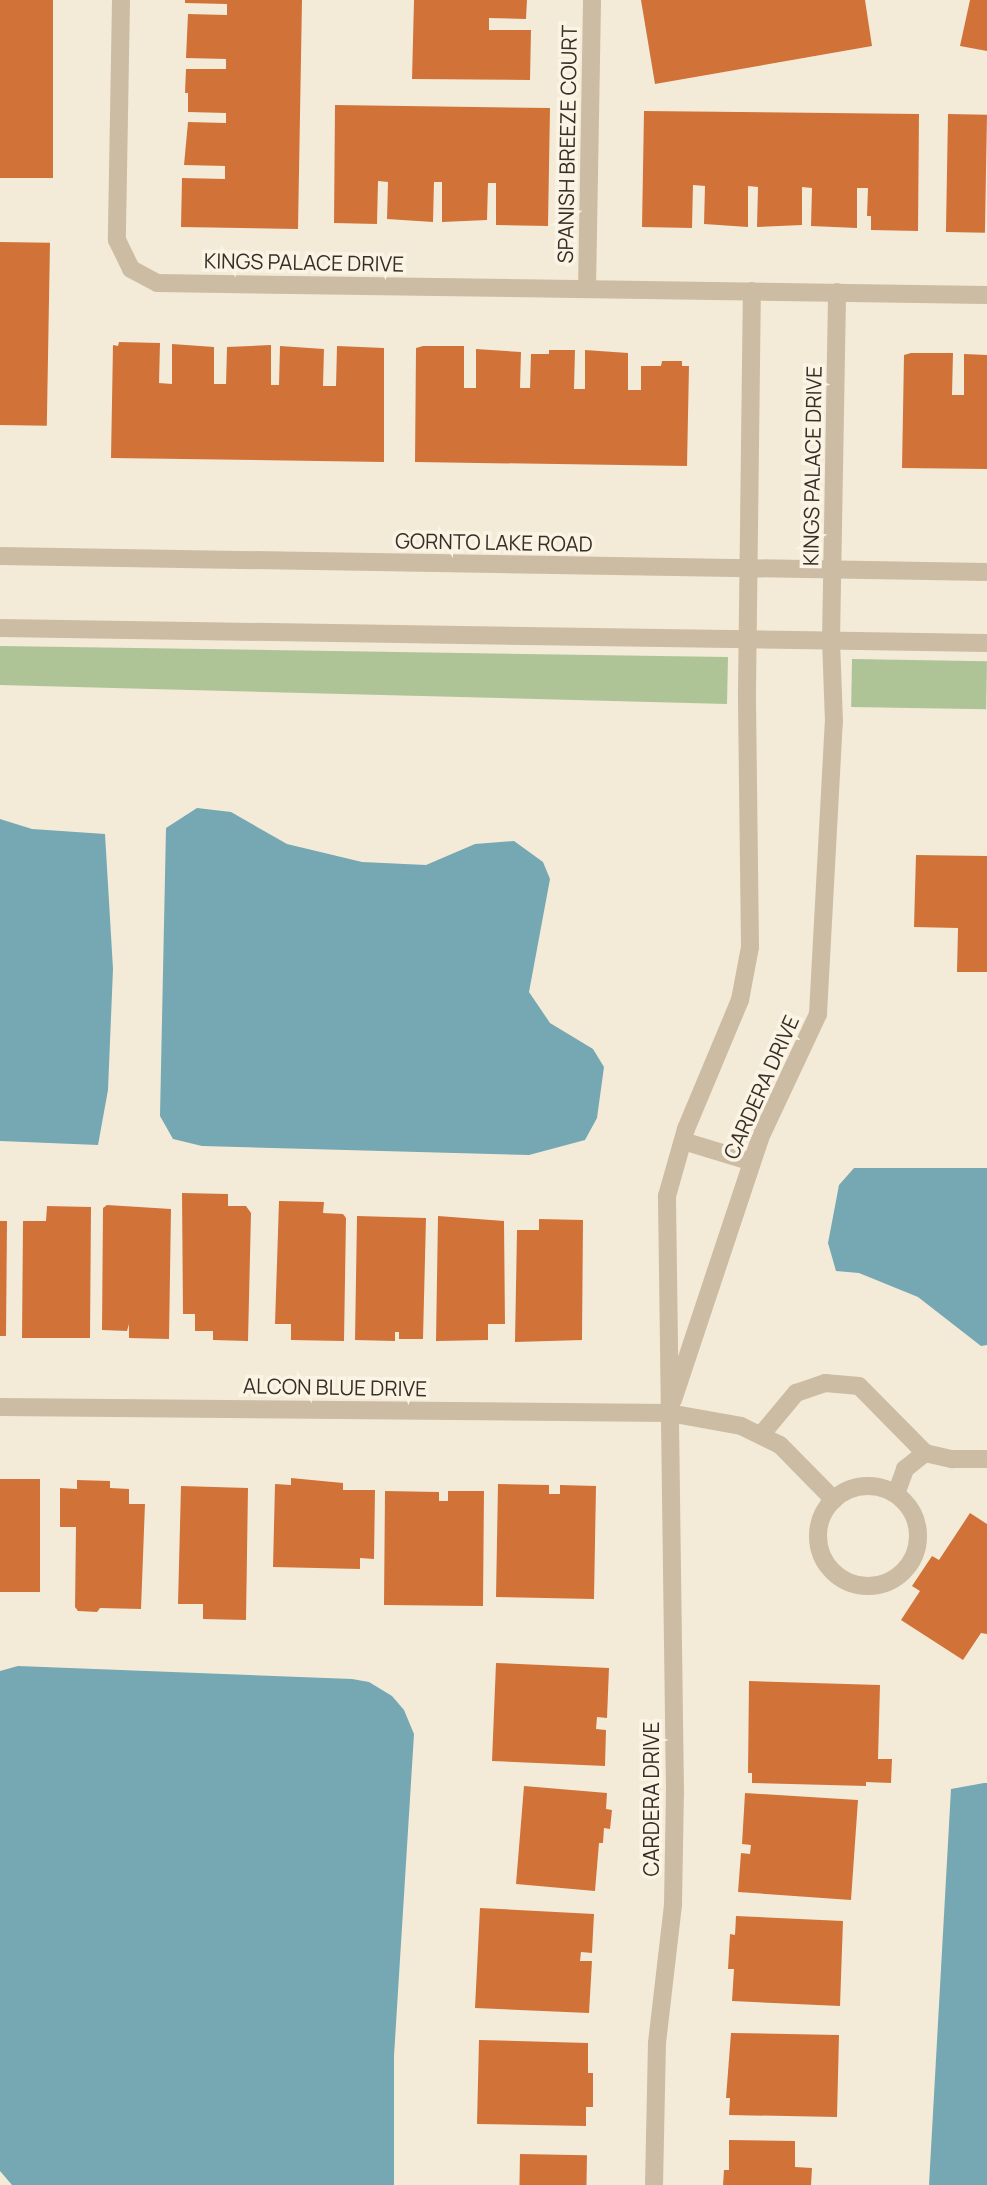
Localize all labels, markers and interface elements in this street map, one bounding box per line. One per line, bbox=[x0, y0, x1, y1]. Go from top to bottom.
street label: SPANISH BREEZE COURT bbox=[552, 25, 582, 263]
street label: KINGS PALACE DRIVE bbox=[204, 248, 404, 276]
street label: KINGS PALACE DRIVE bbox=[798, 366, 826, 566]
street label: GORNTO LAKE ROAD bbox=[395, 528, 593, 556]
street label: CARDERA DRIVE bbox=[718, 1011, 804, 1163]
street label: ALCON BLUE DRIVE bbox=[243, 1373, 427, 1401]
street label: CARDERA DRIVE bbox=[638, 1722, 664, 1876]

